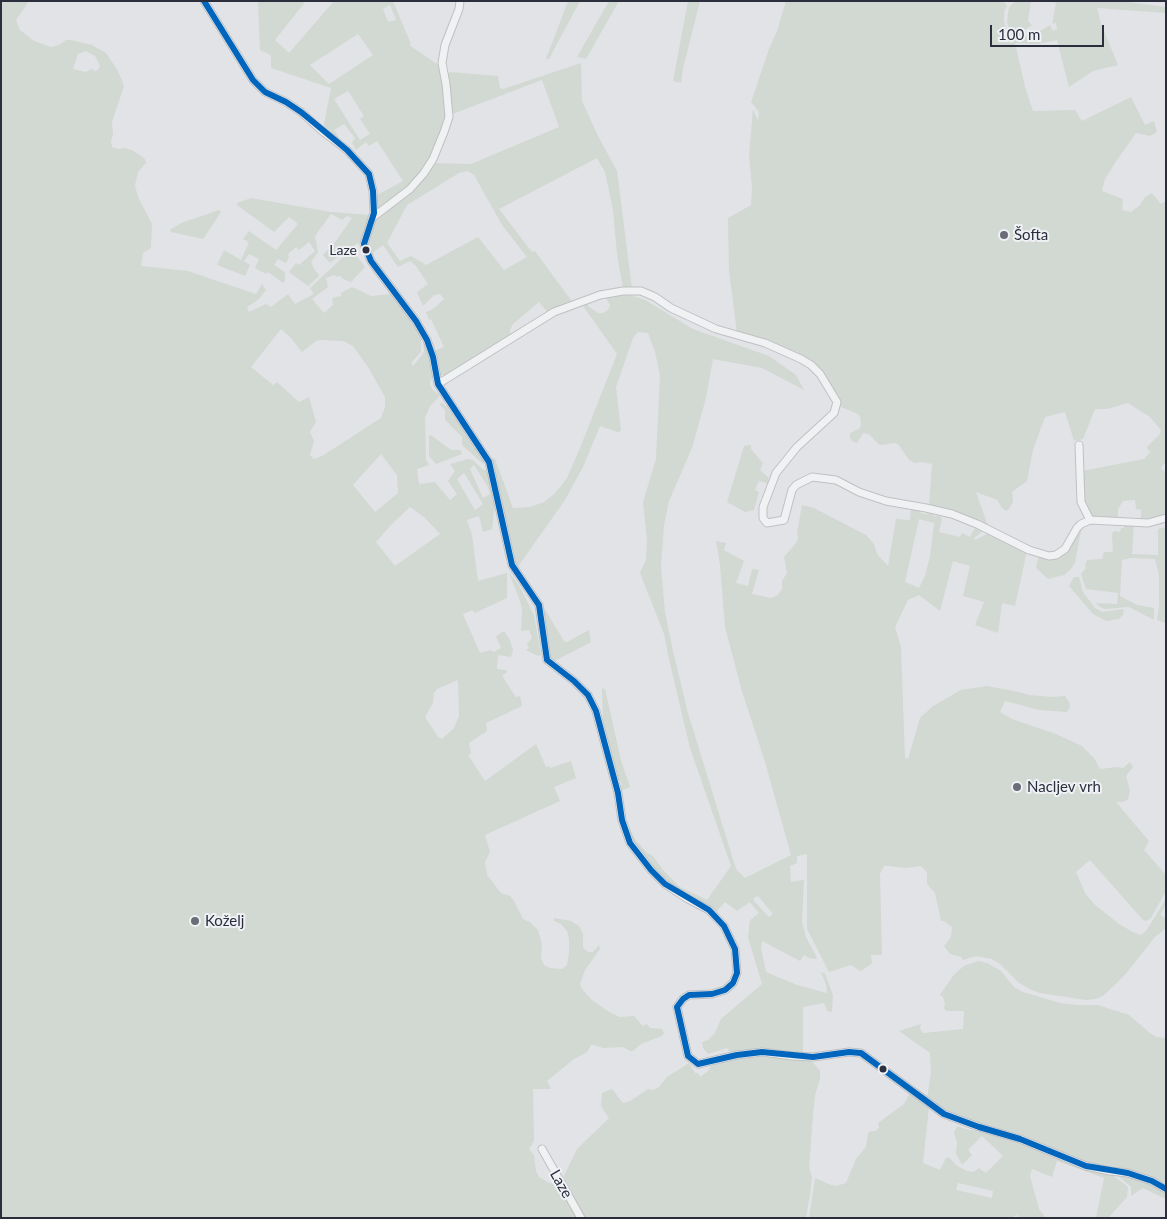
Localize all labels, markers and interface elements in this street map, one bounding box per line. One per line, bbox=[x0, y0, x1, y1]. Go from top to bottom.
scale bar bbox=[992, 15, 1106, 47]
text: 100 m bbox=[998, 25, 1040, 43]
place label: Šofta bbox=[1014, 226, 1048, 244]
marker: Šofta bbox=[998, 229, 1010, 241]
place label: Laze bbox=[329, 242, 357, 258]
marker: Laze bbox=[361, 245, 371, 255]
place label: Nacljev vrh bbox=[1027, 778, 1101, 796]
marker: Nacljev vrh bbox=[1011, 781, 1023, 793]
place label: Koželj bbox=[205, 912, 244, 930]
marker: Koželj bbox=[189, 915, 201, 927]
unlabelled marker bbox=[878, 1064, 888, 1074]
street label: Laze bbox=[546, 1167, 576, 1201]

